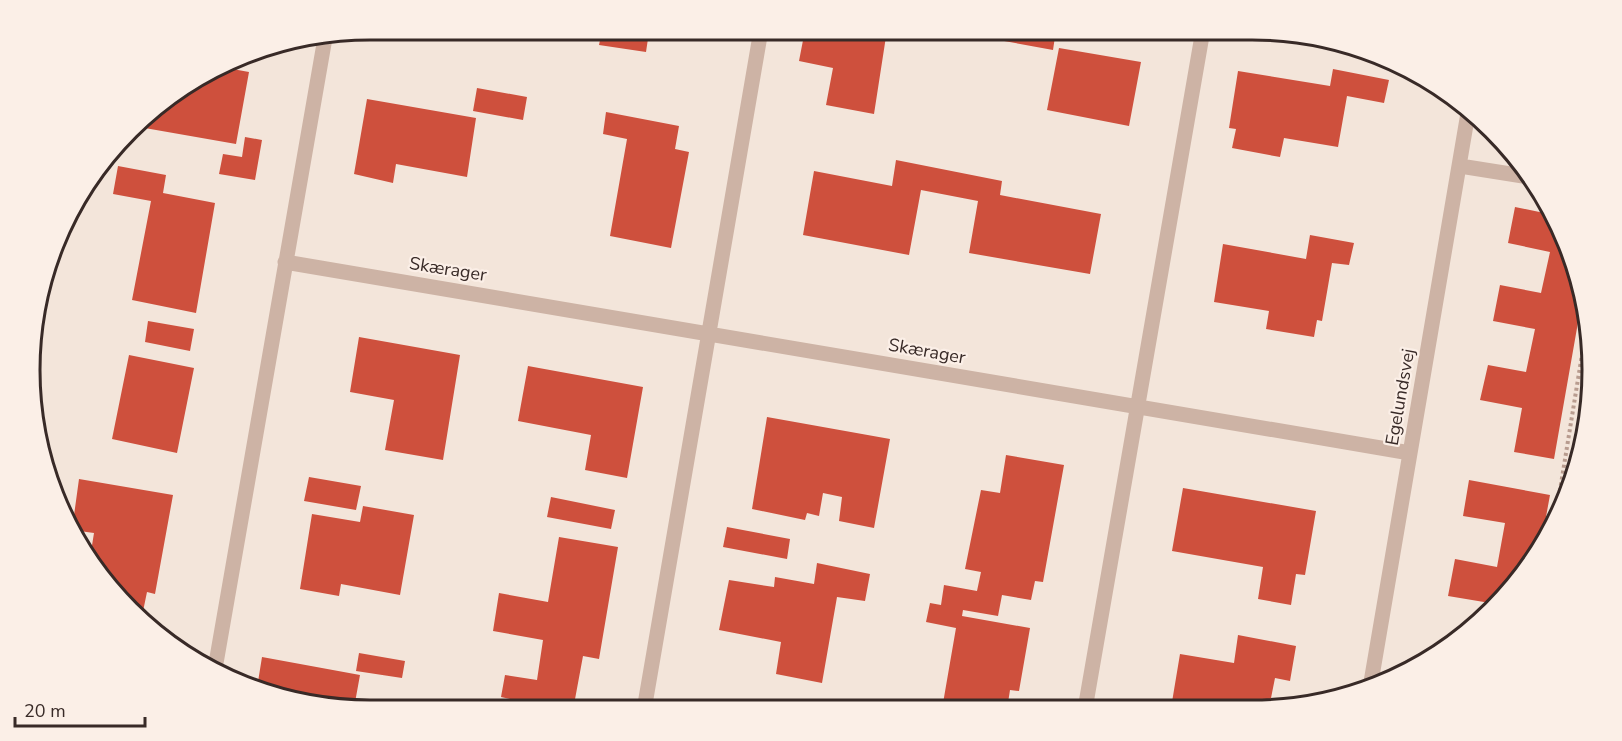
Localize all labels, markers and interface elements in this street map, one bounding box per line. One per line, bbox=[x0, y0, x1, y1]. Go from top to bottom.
street label: Skærager bbox=[408, 251, 489, 287]
street label: Skærager bbox=[887, 332, 968, 370]
street label: Egelundsvej bbox=[1380, 347, 1420, 447]
scale bar bbox=[15, 690, 146, 728]
text: 20 m bbox=[24, 699, 66, 723]

